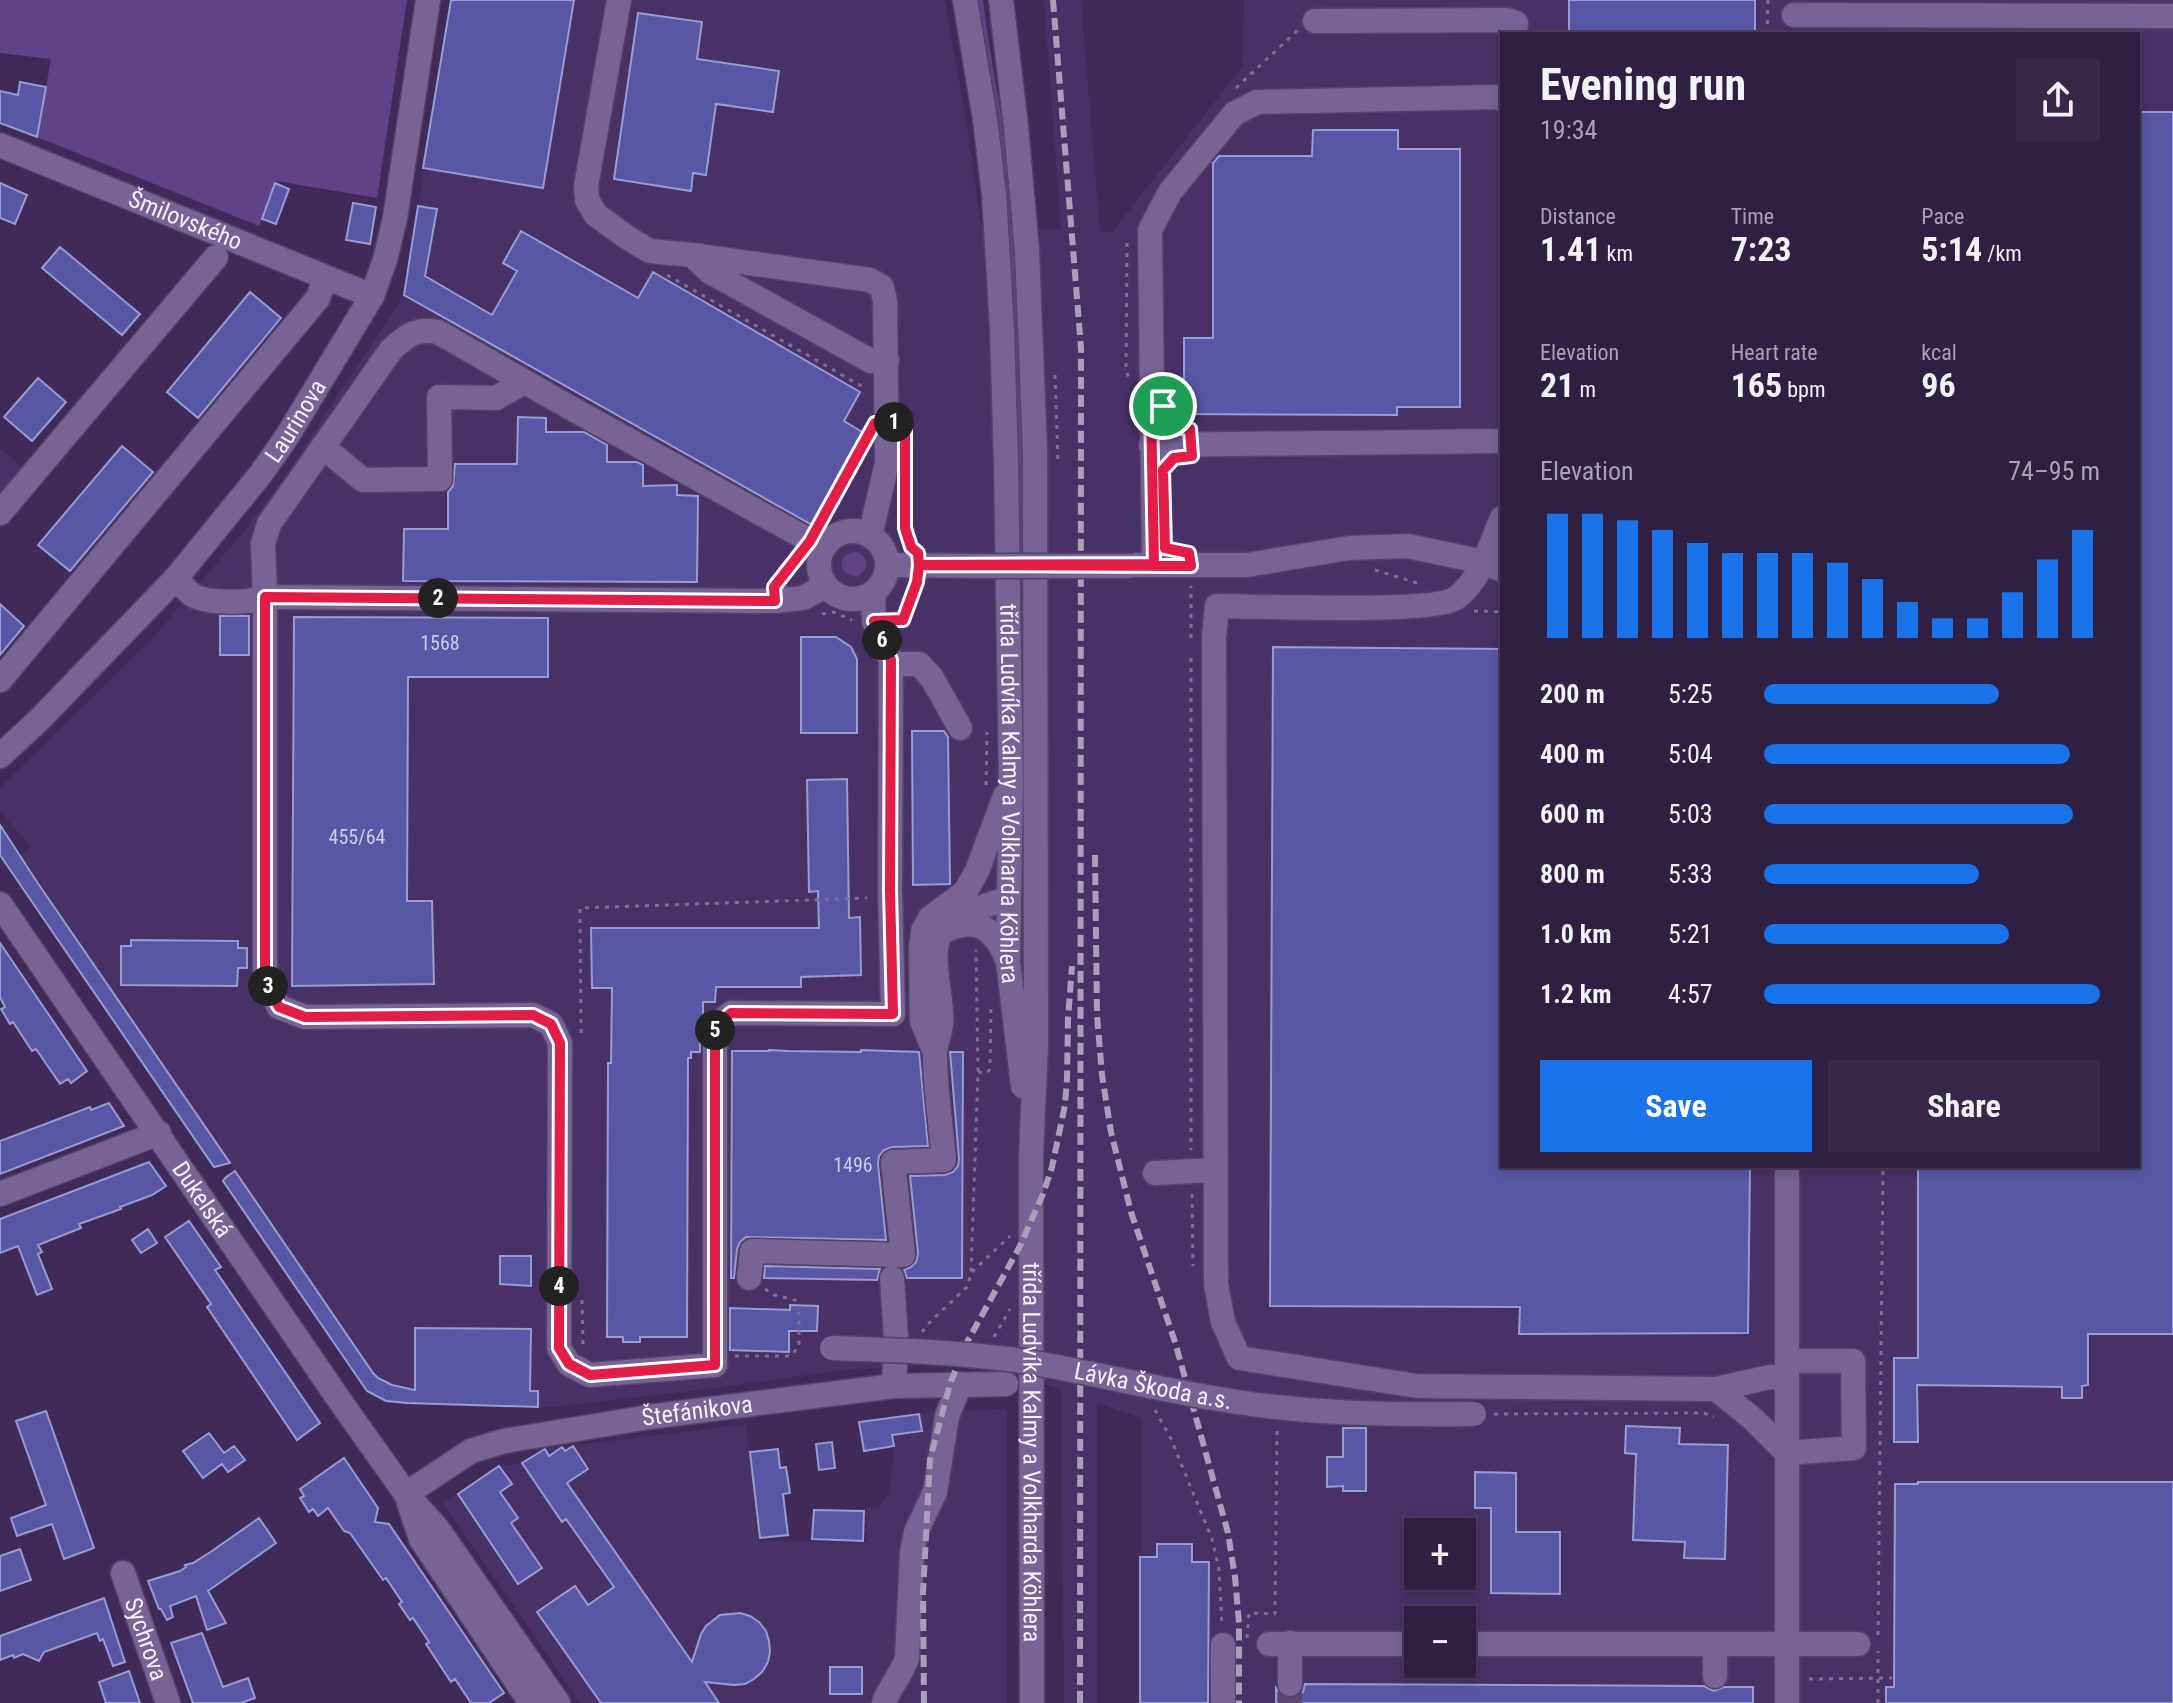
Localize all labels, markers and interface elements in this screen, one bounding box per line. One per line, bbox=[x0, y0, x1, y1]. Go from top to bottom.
button: share bbox=[2016, 58, 2100, 142]
text: Evening run bbox=[1540, 59, 1746, 111]
text: 19:34 bbox=[1540, 115, 1597, 145]
street label: Šmilovského bbox=[124, 185, 246, 256]
text: Distance bbox=[1540, 204, 1616, 229]
text: Time bbox=[1731, 204, 1774, 229]
text: Pace bbox=[1921, 204, 1964, 229]
text: 1.41 bbox=[1540, 229, 1601, 269]
text: 7:23 bbox=[1731, 229, 1792, 269]
text: 5:14 bbox=[1921, 229, 1982, 269]
text: km bbox=[1601, 241, 1633, 266]
text: /km bbox=[1982, 241, 2022, 266]
text: Elevation bbox=[1540, 340, 1619, 365]
text: Heart rate bbox=[1731, 340, 1818, 365]
text: kcal bbox=[1921, 340, 1957, 365]
text: 21 bbox=[1540, 365, 1574, 405]
text: 165 bbox=[1731, 365, 1782, 405]
text: 96 bbox=[1921, 365, 1956, 405]
pin bbox=[1129, 372, 1197, 440]
street label: Laurinova bbox=[259, 375, 332, 468]
text: m bbox=[1574, 377, 1596, 402]
text: bpm bbox=[1782, 377, 1826, 402]
icon: arrive bbox=[1141, 384, 1185, 428]
pin: 1 bbox=[874, 402, 914, 442]
text: 1 bbox=[888, 409, 900, 434]
text: Elevation bbox=[1540, 456, 1634, 486]
text: 74–95 m bbox=[2008, 456, 2100, 486]
pin: 2 bbox=[418, 578, 458, 618]
text: 2 bbox=[432, 585, 444, 610]
street label: třída Ludvíka Kalmy a Volkharda Köhlera bbox=[994, 603, 1025, 985]
pin: 6 bbox=[862, 620, 902, 660]
text: 6 bbox=[876, 627, 888, 652]
house number: 1568 bbox=[420, 631, 460, 655]
text: 200 m bbox=[1540, 679, 1605, 709]
text: 5:25 bbox=[1668, 679, 1713, 709]
text: 400 m bbox=[1540, 739, 1605, 769]
text: 5:04 bbox=[1668, 739, 1713, 769]
text: 600 m bbox=[1540, 799, 1605, 829]
text: 5:03 bbox=[1668, 799, 1713, 829]
house number: 455/64 bbox=[329, 825, 386, 849]
text: 800 m bbox=[1540, 859, 1605, 889]
text: 5:33 bbox=[1668, 859, 1713, 889]
text: 1.0 km bbox=[1540, 919, 1612, 949]
text: 5:21 bbox=[1668, 919, 1713, 949]
pin: 3 bbox=[248, 966, 288, 1006]
text: 3 bbox=[262, 973, 274, 998]
text: 1.2 km bbox=[1540, 979, 1612, 1009]
text: 4:57 bbox=[1668, 979, 1713, 1009]
pin: 5 bbox=[695, 1010, 735, 1050]
text: 5 bbox=[709, 1017, 721, 1042]
button: Save bbox=[1540, 1060, 1812, 1152]
button: Share bbox=[1828, 1060, 2100, 1152]
house number: 1496 bbox=[833, 1153, 873, 1177]
street label: Dukelská bbox=[166, 1156, 238, 1243]
street label: třída Ludvíka Kalmy a Volkharda Köhlera bbox=[1017, 1262, 1046, 1642]
pin: 4 bbox=[539, 1266, 579, 1306]
text: 4 bbox=[553, 1273, 565, 1298]
street label: Lávka Škoda a.s. bbox=[1072, 1357, 1234, 1415]
street label: Štefánikova bbox=[640, 1390, 754, 1432]
map controls bbox=[1404, 1518, 1476, 1678]
button: + bbox=[1404, 1518, 1476, 1590]
street label: Sychrova bbox=[119, 1594, 173, 1684]
button: − bbox=[1404, 1606, 1476, 1678]

